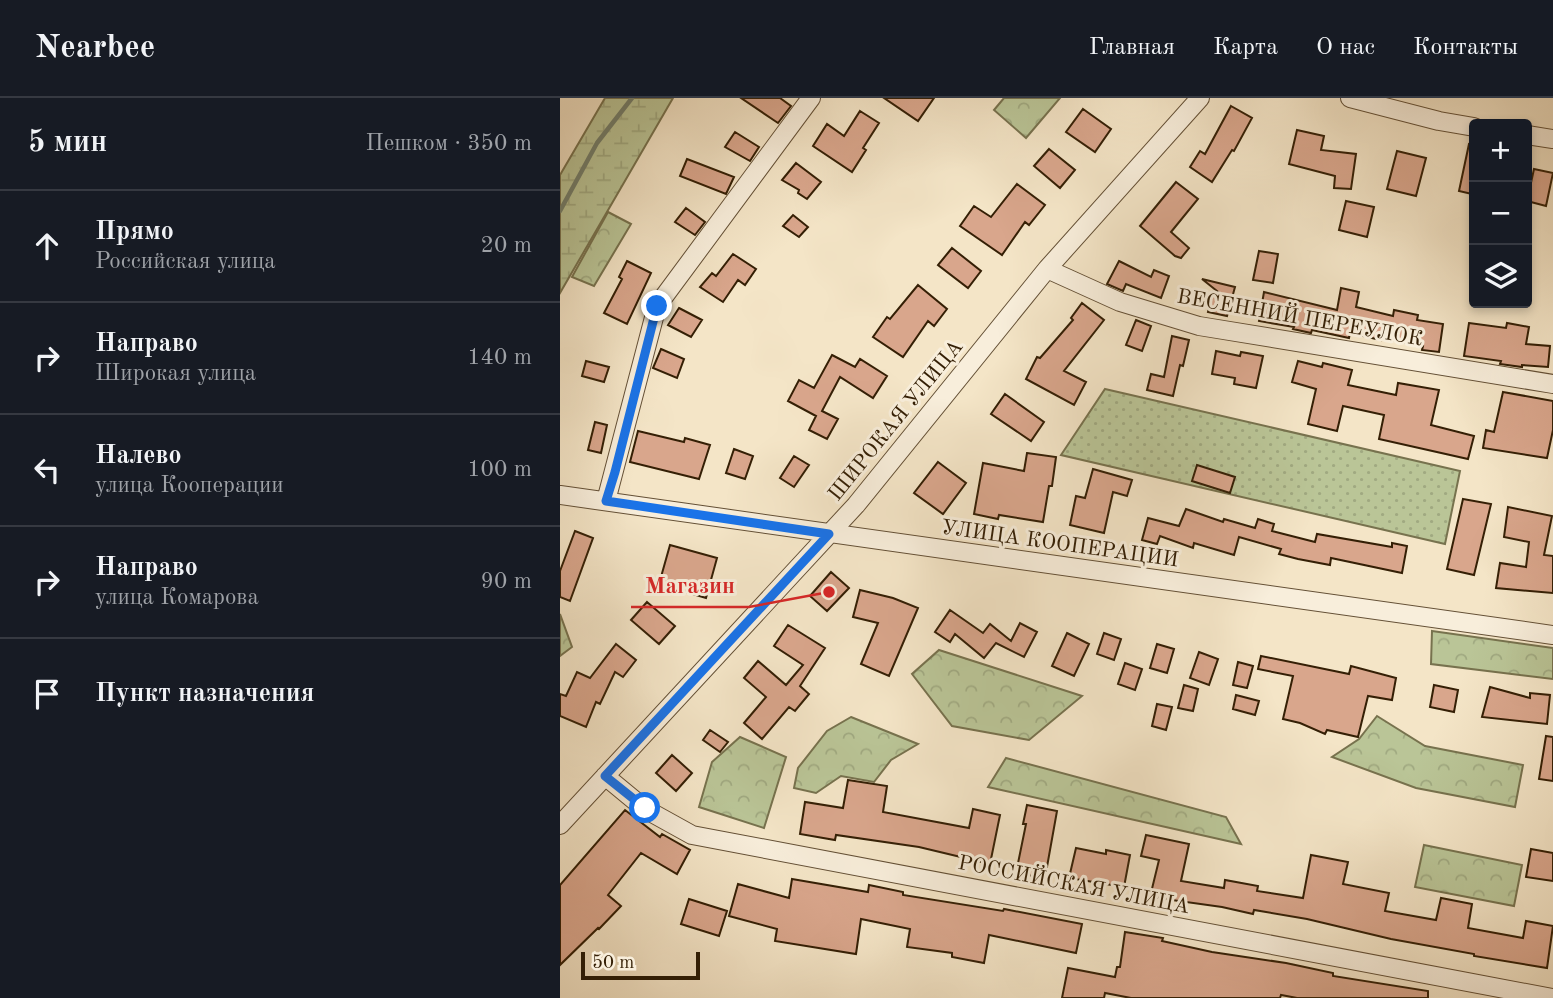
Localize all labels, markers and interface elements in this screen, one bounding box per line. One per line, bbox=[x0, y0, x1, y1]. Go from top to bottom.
text: Nearbee bbox=[35, 32, 155, 65]
text: Главная bbox=[1089, 36, 1175, 60]
text: Карта bbox=[1213, 36, 1278, 60]
text: О нас bbox=[1316, 36, 1375, 60]
text: Контакты bbox=[1413, 36, 1518, 60]
map controls bbox=[1469, 119, 1532, 308]
button: + bbox=[1469, 119, 1532, 182]
text: 5 мин bbox=[28, 128, 107, 158]
text: Пешком · 350 m bbox=[366, 132, 532, 155]
button: − bbox=[1469, 182, 1532, 245]
text: Прямо bbox=[95, 219, 174, 245]
icon: ahead bbox=[28, 227, 66, 265]
text: 20 m bbox=[481, 234, 532, 257]
button: layers bbox=[1469, 245, 1532, 308]
text: Российская улица bbox=[95, 250, 276, 273]
street label: ВЕСЕННИЙ ПЕРЕУЛОК bbox=[1175, 282, 1425, 350]
route end bbox=[641, 290, 672, 321]
text: Направо bbox=[95, 331, 198, 357]
street label: ШИРОКАЯ УЛИЦА bbox=[825, 336, 967, 505]
icon: right bbox=[28, 339, 66, 377]
text: 140 m bbox=[467, 346, 532, 369]
text: Широкая улица bbox=[95, 362, 256, 385]
text: Налево bbox=[95, 443, 182, 469]
icon: left bbox=[28, 451, 66, 489]
text: 100 m bbox=[467, 458, 532, 481]
text: улица Кооперации bbox=[95, 474, 284, 497]
street label: УЛИЦА КООПЕРАЦИИ bbox=[940, 517, 1180, 572]
text: Направо bbox=[95, 555, 198, 581]
icon: right bbox=[28, 563, 66, 601]
callout: Магазин bbox=[631, 563, 749, 607]
text: 90 m bbox=[481, 570, 532, 593]
text: Магазин bbox=[645, 575, 735, 598]
text: улица Комарова bbox=[95, 586, 259, 609]
icon: arrive bbox=[28, 675, 66, 713]
text: Пункт назначения bbox=[95, 681, 314, 707]
route start bbox=[629, 792, 660, 823]
street label: РОССИЙСКАЯ УЛИЦА bbox=[956, 848, 1192, 918]
scale bar bbox=[581, 949, 700, 981]
text: 50 m bbox=[592, 954, 634, 973]

